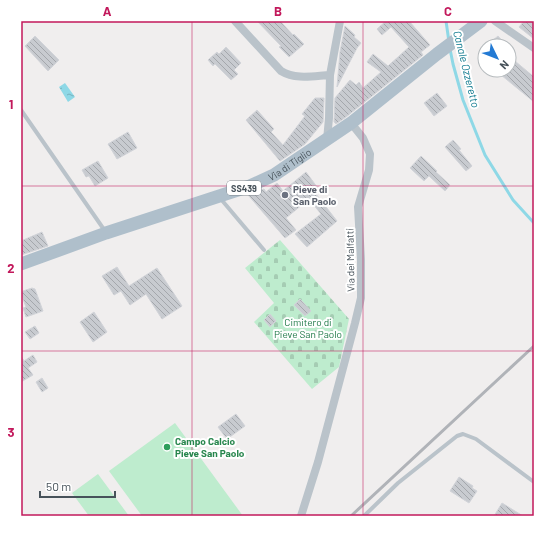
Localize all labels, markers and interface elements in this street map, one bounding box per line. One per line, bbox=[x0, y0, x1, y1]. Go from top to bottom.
text: A bbox=[103, 3, 112, 19]
text: B bbox=[274, 3, 282, 19]
text: C bbox=[444, 3, 452, 19]
water label: Canale Ozzeretto bbox=[451, 29, 483, 109]
north arrow bbox=[477, 38, 517, 78]
text: N bbox=[497, 58, 512, 72]
text: 1 bbox=[9, 96, 13, 112]
street label: Via di Tiglio bbox=[266, 146, 313, 183]
road number: SS439 bbox=[227, 181, 261, 195]
place label: Pieve di San Paolo bbox=[293, 183, 337, 207]
marker: Pieve di San Paolo bbox=[280, 190, 290, 200]
street label: Via dei Malfatti bbox=[343, 228, 357, 292]
text: 2 bbox=[7, 260, 15, 276]
park label: Cimitero di Pieve San Paolo bbox=[274, 316, 342, 340]
text: 3 bbox=[7, 424, 15, 440]
place label: Campo Calcio Pieve San Paolo bbox=[175, 435, 245, 459]
marker: Campo Calcio Pieve San Paolo bbox=[162, 442, 172, 452]
scale bar bbox=[40, 473, 115, 499]
text: 50 m bbox=[46, 479, 71, 493]

